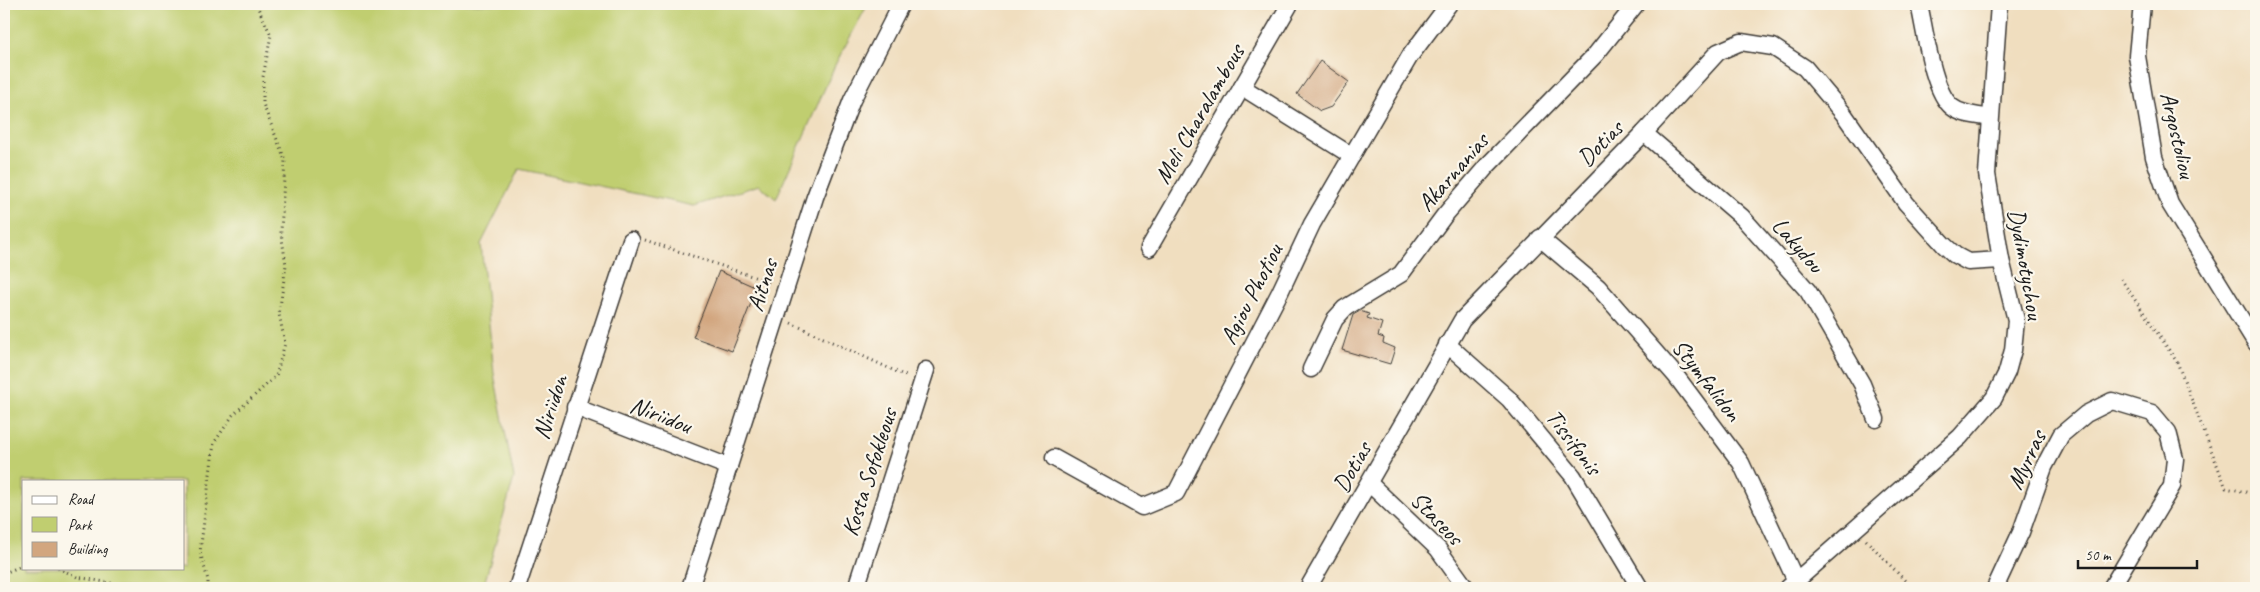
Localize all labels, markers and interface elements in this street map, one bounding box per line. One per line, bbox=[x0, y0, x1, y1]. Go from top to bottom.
street label: Meli Charalambous bbox=[1147, 37, 1252, 189]
street label: Argostoliou bbox=[2153, 89, 2203, 183]
street label: Dotias bbox=[1571, 112, 1631, 172]
street label: Akarnanias bbox=[1411, 125, 1496, 217]
street label: Dydimotychou bbox=[2002, 206, 2051, 324]
street label: Lakydou bbox=[1766, 211, 1832, 281]
street label: Agiou Photiou bbox=[1213, 237, 1290, 349]
street label: Aitnas bbox=[740, 253, 785, 315]
street label: Stymfalidon bbox=[1666, 333, 1749, 428]
street label: Niriidon bbox=[526, 370, 575, 443]
street label: Niriidou bbox=[626, 390, 698, 441]
street label: Kosta Sofokleous bbox=[834, 403, 904, 540]
street label: Tissifonis bbox=[1539, 403, 1610, 483]
street label: Myrras bbox=[1999, 423, 2054, 494]
street label: Dotias bbox=[1326, 435, 1379, 497]
legend bbox=[22, 480, 185, 570]
street label: Staseos bbox=[1404, 485, 1471, 552]
text: Road bbox=[68, 490, 95, 509]
text: Park bbox=[68, 516, 93, 535]
scale bar bbox=[2078, 537, 2196, 569]
text: Building bbox=[68, 540, 108, 559]
text: 50 m bbox=[2085, 546, 2112, 565]

